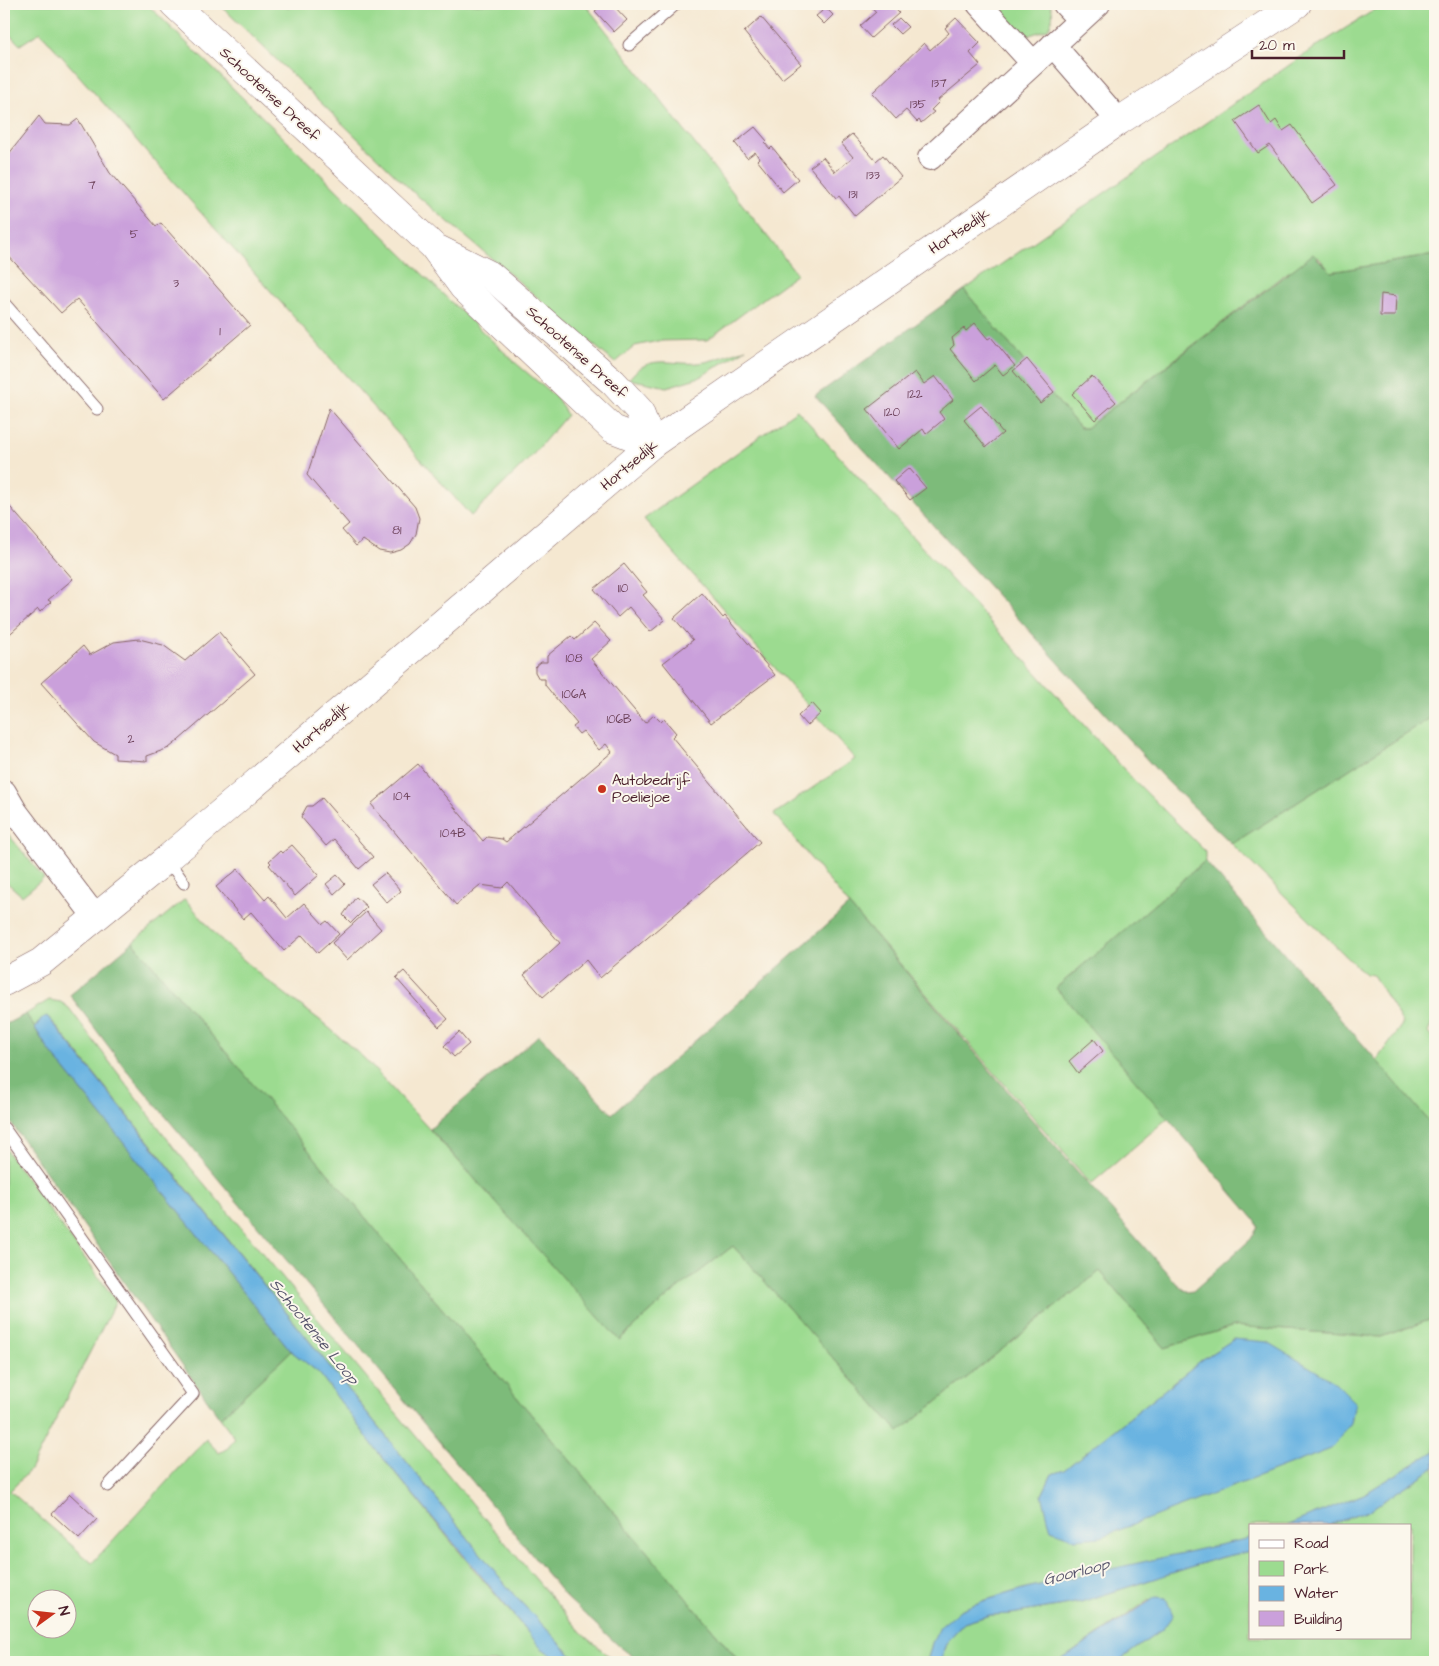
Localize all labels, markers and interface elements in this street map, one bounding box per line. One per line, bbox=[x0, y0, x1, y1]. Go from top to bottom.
scale bar bbox=[1252, 28, 1344, 60]
text: 20 m bbox=[1259, 35, 1295, 56]
street label: Schootense Dreef bbox=[215, 42, 324, 146]
house number: 137 bbox=[931, 75, 947, 92]
house number: 135 bbox=[910, 96, 927, 113]
house number: 133 bbox=[866, 167, 880, 184]
house number: 7 bbox=[88, 177, 96, 194]
house number: 131 bbox=[848, 186, 858, 203]
street label: Hortsedijk bbox=[925, 203, 994, 260]
house number: 5 bbox=[130, 226, 139, 243]
house number: 3 bbox=[173, 275, 179, 292]
street label: Schootense Dreef bbox=[521, 301, 632, 404]
house number: 1 bbox=[219, 323, 221, 340]
house number: 122 bbox=[907, 386, 923, 403]
house number: 120 bbox=[884, 404, 900, 421]
street label: Hortsedijk bbox=[596, 435, 663, 496]
house number: 81 bbox=[392, 522, 402, 539]
house number: 110 bbox=[618, 580, 629, 597]
house number: 108 bbox=[566, 650, 583, 667]
house number: 106A bbox=[562, 686, 586, 703]
street label: Hortsedijk bbox=[288, 697, 354, 758]
house number: 106B bbox=[606, 711, 632, 728]
house number: 2 bbox=[128, 731, 135, 748]
place label: Autobedrijf Poeliejoe bbox=[612, 770, 690, 808]
marker: Autobedrijf Poeliejoe bbox=[596, 783, 608, 795]
house number: 104 bbox=[393, 788, 411, 805]
house number: 104B bbox=[440, 825, 466, 842]
water label: Schootense Loop bbox=[265, 1274, 365, 1390]
legend bbox=[1249, 1524, 1412, 1638]
text: Road bbox=[1294, 1533, 1329, 1554]
water label: Goorloop bbox=[1041, 1553, 1113, 1591]
text: Park bbox=[1294, 1559, 1329, 1580]
text: Water bbox=[1294, 1583, 1338, 1604]
north arrow bbox=[28, 1588, 78, 1638]
text: N bbox=[53, 1604, 74, 1618]
text: Building bbox=[1294, 1609, 1342, 1631]

